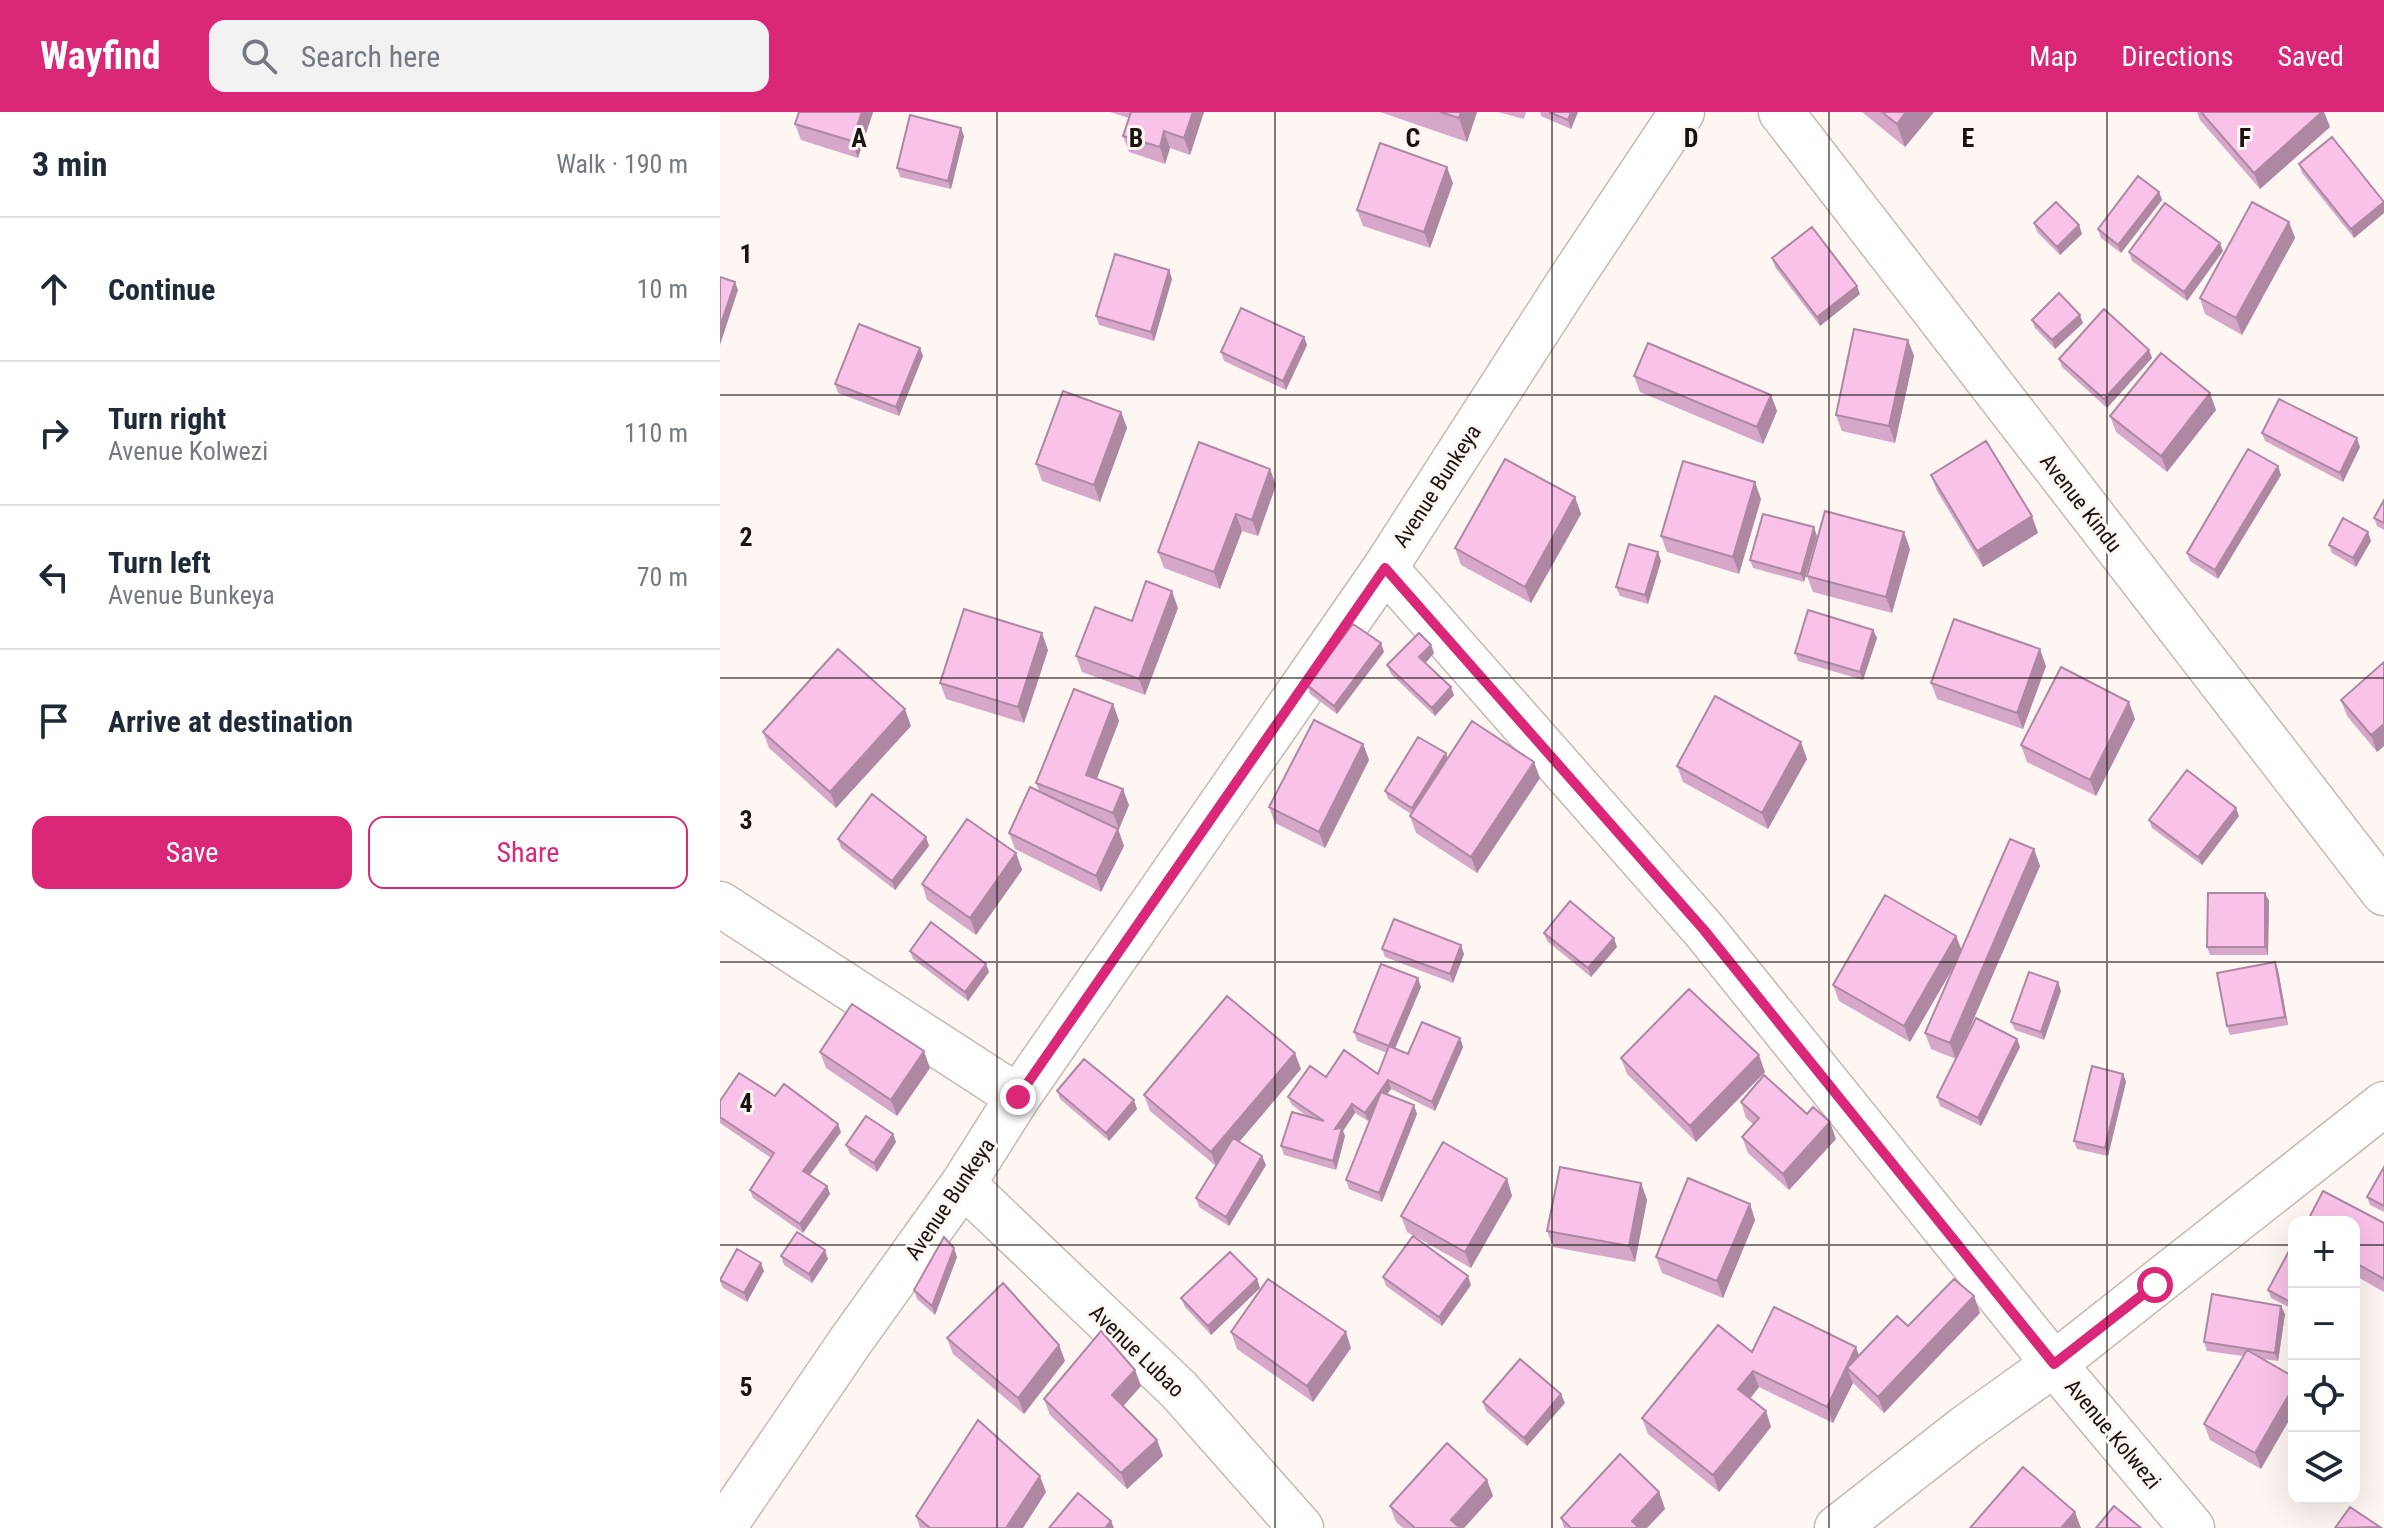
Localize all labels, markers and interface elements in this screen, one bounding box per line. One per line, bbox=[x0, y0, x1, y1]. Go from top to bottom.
search box bbox=[209, 20, 769, 92]
text: Wayfind bbox=[40, 34, 161, 78]
icon: search bbox=[237, 34, 281, 78]
text: Search here bbox=[301, 39, 440, 74]
text: Map bbox=[2029, 40, 2078, 73]
text: Directions bbox=[2122, 40, 2233, 73]
text: Saved bbox=[2277, 40, 2344, 73]
text: A bbox=[851, 123, 867, 153]
text: B bbox=[1129, 123, 1143, 153]
text: C bbox=[1406, 123, 1421, 153]
text: D bbox=[1684, 123, 1698, 153]
text: E bbox=[1962, 123, 1975, 153]
text: F bbox=[2239, 123, 2251, 153]
text: 3 min bbox=[32, 144, 108, 184]
text: Walk · 190 m bbox=[556, 149, 688, 179]
text: 1 bbox=[739, 239, 753, 269]
icon: ahead bbox=[32, 267, 76, 311]
text: Continue bbox=[108, 272, 215, 307]
text: 10 m bbox=[637, 274, 688, 304]
text: Turn right bbox=[108, 401, 226, 436]
icon: right bbox=[32, 411, 76, 455]
text: 110 m bbox=[624, 418, 688, 448]
street label: Avenue Bunkeya bbox=[1388, 420, 1486, 552]
text: Avenue Kolwezi bbox=[108, 436, 268, 466]
street label: Avenue Kindu bbox=[2035, 449, 2127, 557]
text: 2 bbox=[739, 522, 753, 552]
text: Turn left bbox=[108, 545, 211, 580]
icon: left bbox=[32, 555, 76, 599]
text: 70 m bbox=[637, 562, 688, 592]
text: Avenue Bunkeya bbox=[108, 580, 275, 610]
icon: arrive bbox=[32, 699, 76, 743]
text: Arrive at destination bbox=[108, 704, 353, 739]
text: 3 bbox=[739, 805, 753, 835]
button: Save bbox=[32, 816, 352, 889]
button: Share bbox=[368, 816, 688, 889]
route end bbox=[1000, 1079, 1036, 1115]
text: 4 bbox=[739, 1088, 753, 1118]
street label: Avenue Bunkeya bbox=[900, 1134, 1000, 1264]
map controls bbox=[2288, 1216, 2360, 1504]
button: + bbox=[2288, 1216, 2360, 1288]
route start bbox=[2137, 1267, 2173, 1303]
button: − bbox=[2288, 1288, 2360, 1360]
street label: Avenue Lubao bbox=[1085, 1300, 1189, 1402]
button: locate bbox=[2288, 1360, 2360, 1432]
text: 5 bbox=[739, 1372, 753, 1402]
street label: Avenue Kolwezi bbox=[2060, 1374, 2166, 1494]
button: layers bbox=[2288, 1432, 2360, 1504]

